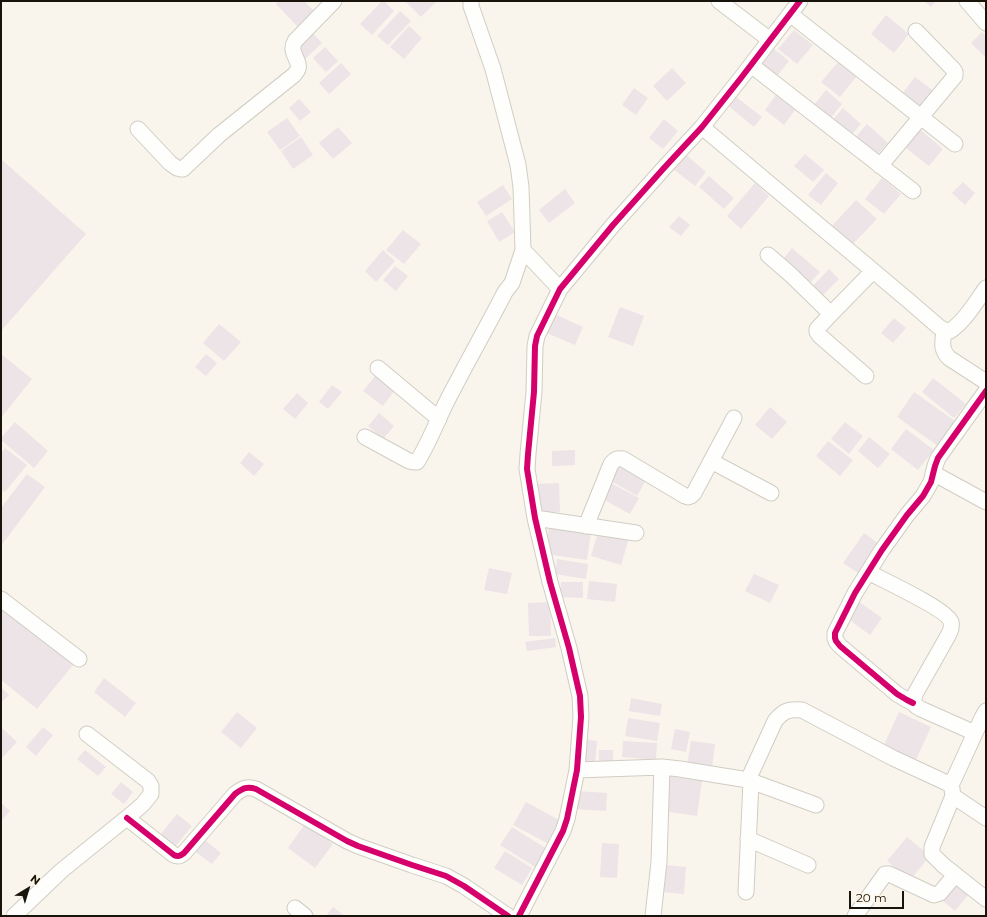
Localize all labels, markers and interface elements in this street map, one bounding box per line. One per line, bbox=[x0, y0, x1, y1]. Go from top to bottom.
north arrow bbox=[8, 869, 48, 909]
text: N bbox=[28, 871, 43, 888]
scale bar bbox=[851, 883, 906, 909]
text: 20 m bbox=[856, 890, 887, 905]

